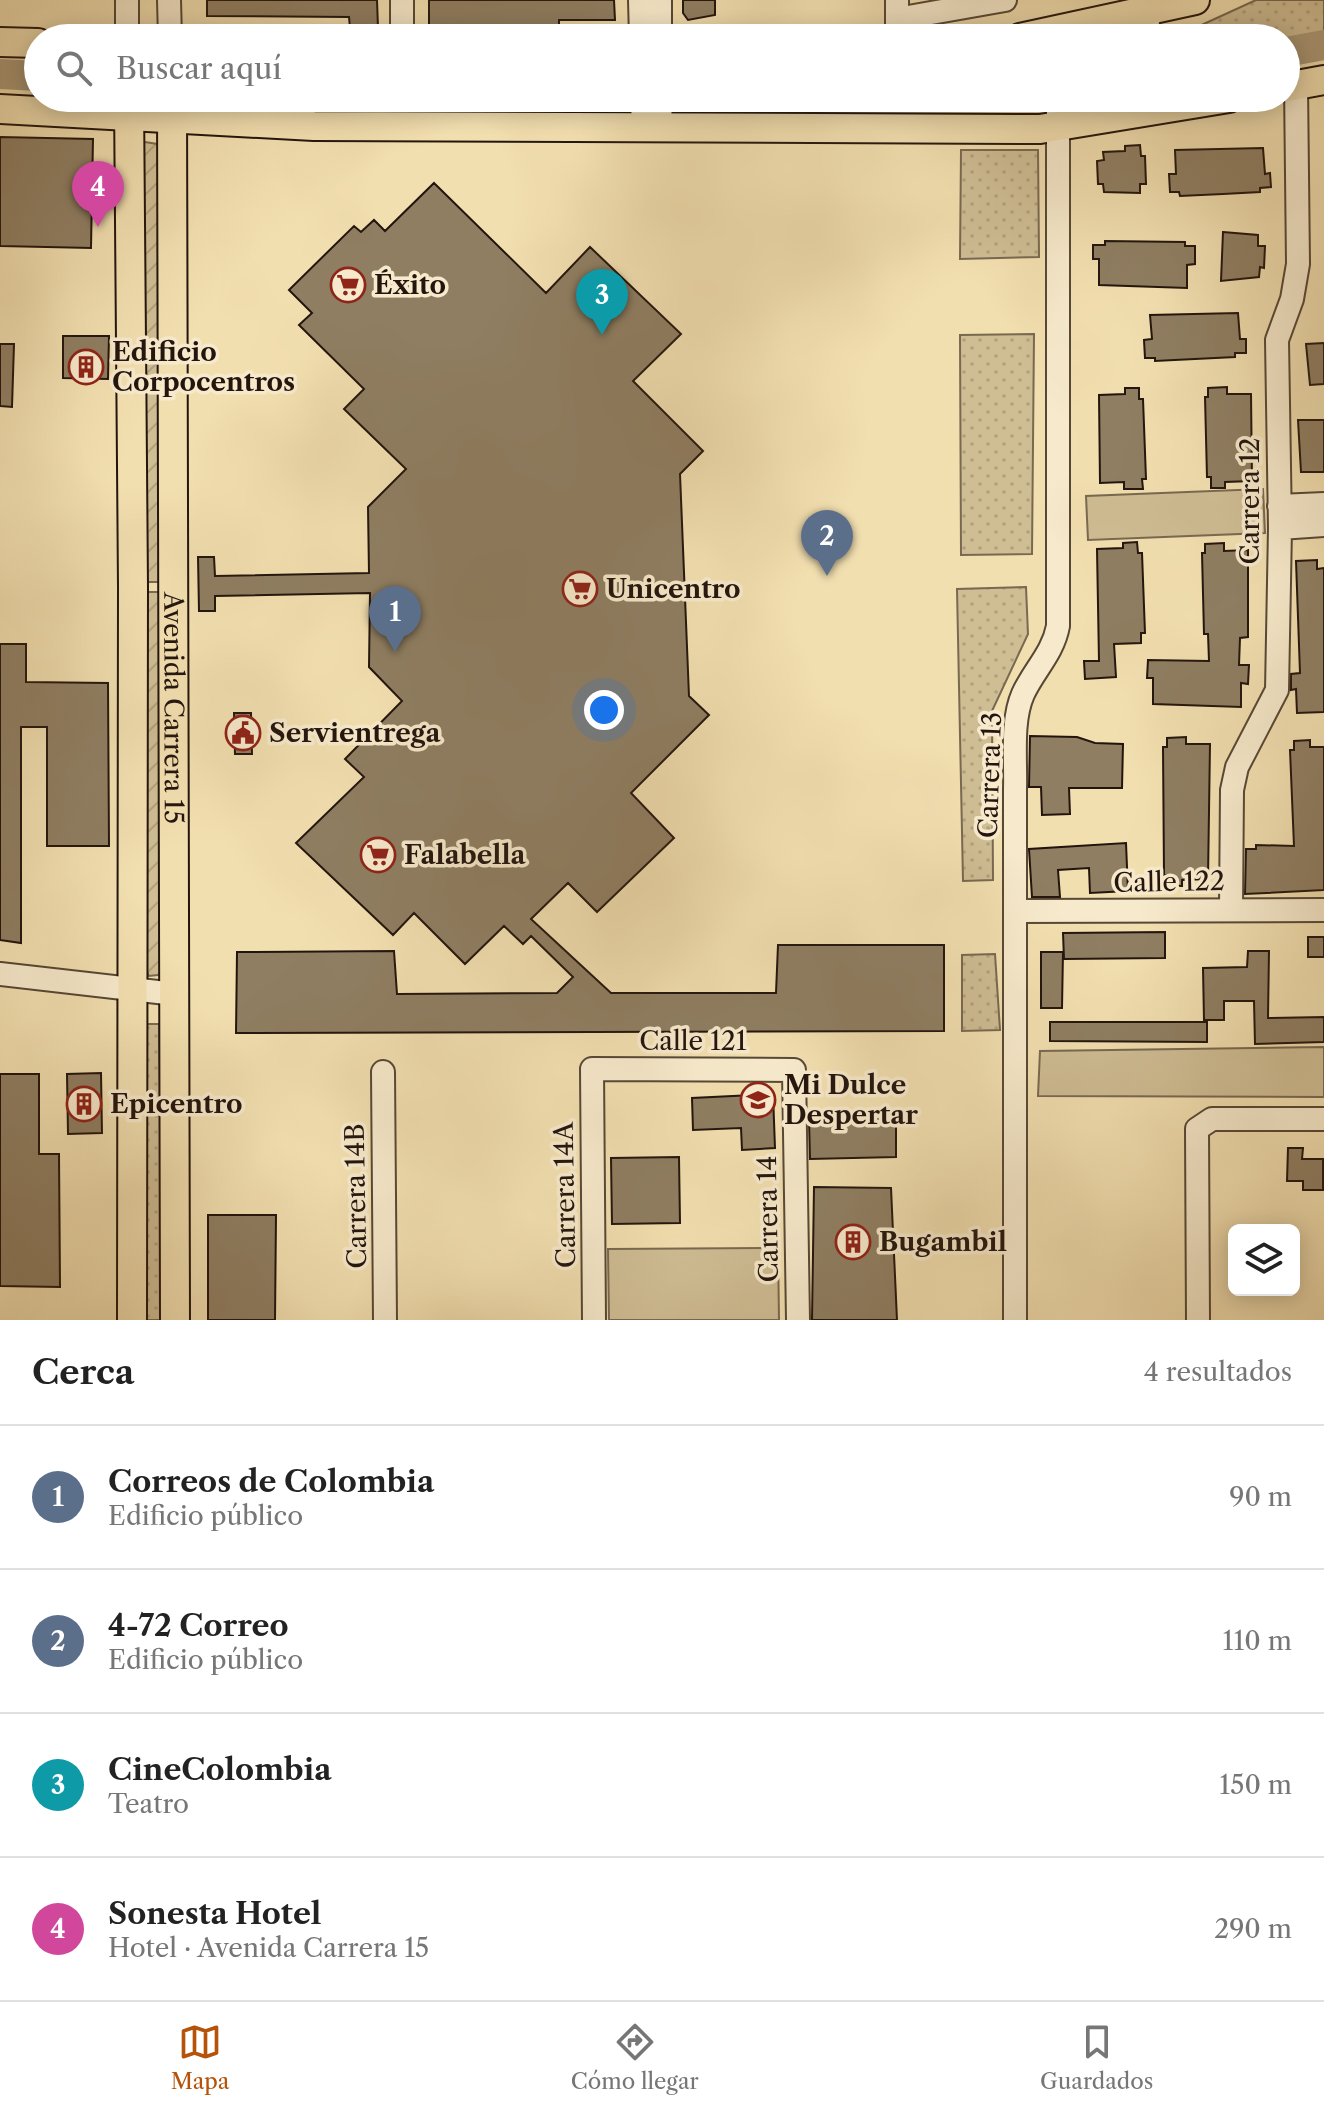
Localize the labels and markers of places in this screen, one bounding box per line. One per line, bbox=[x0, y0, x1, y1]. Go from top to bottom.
pin: 4 bbox=[72, 161, 124, 227]
supermarket icon: Éxito bbox=[329, 266, 367, 304]
place label: Éxito bbox=[374, 269, 446, 301]
pin: 3 bbox=[576, 269, 628, 335]
place label: Edificio Corpocentros bbox=[112, 336, 295, 398]
building icon: Edificio Corpocentros bbox=[67, 348, 105, 386]
pin: 2 bbox=[801, 510, 853, 576]
supermarket icon: Unicentro bbox=[561, 570, 599, 608]
place label: Unicentro bbox=[606, 573, 741, 605]
pin: 1 bbox=[369, 586, 421, 652]
public building icon: Servientrega bbox=[224, 714, 262, 752]
place label: Servientrega bbox=[269, 717, 442, 749]
supermarket icon: Falabella bbox=[359, 836, 397, 874]
place label: Falabella bbox=[404, 839, 527, 871]
place label: Mi Dulce Despertar bbox=[784, 1069, 918, 1131]
school or university icon: Mi Dulce Despertar bbox=[739, 1081, 777, 1119]
building icon: Epicentro bbox=[65, 1085, 103, 1123]
place label: Epicentro bbox=[110, 1088, 243, 1120]
building icon: Bugambil bbox=[834, 1223, 872, 1261]
place label: Bugambil bbox=[879, 1226, 1007, 1258]

